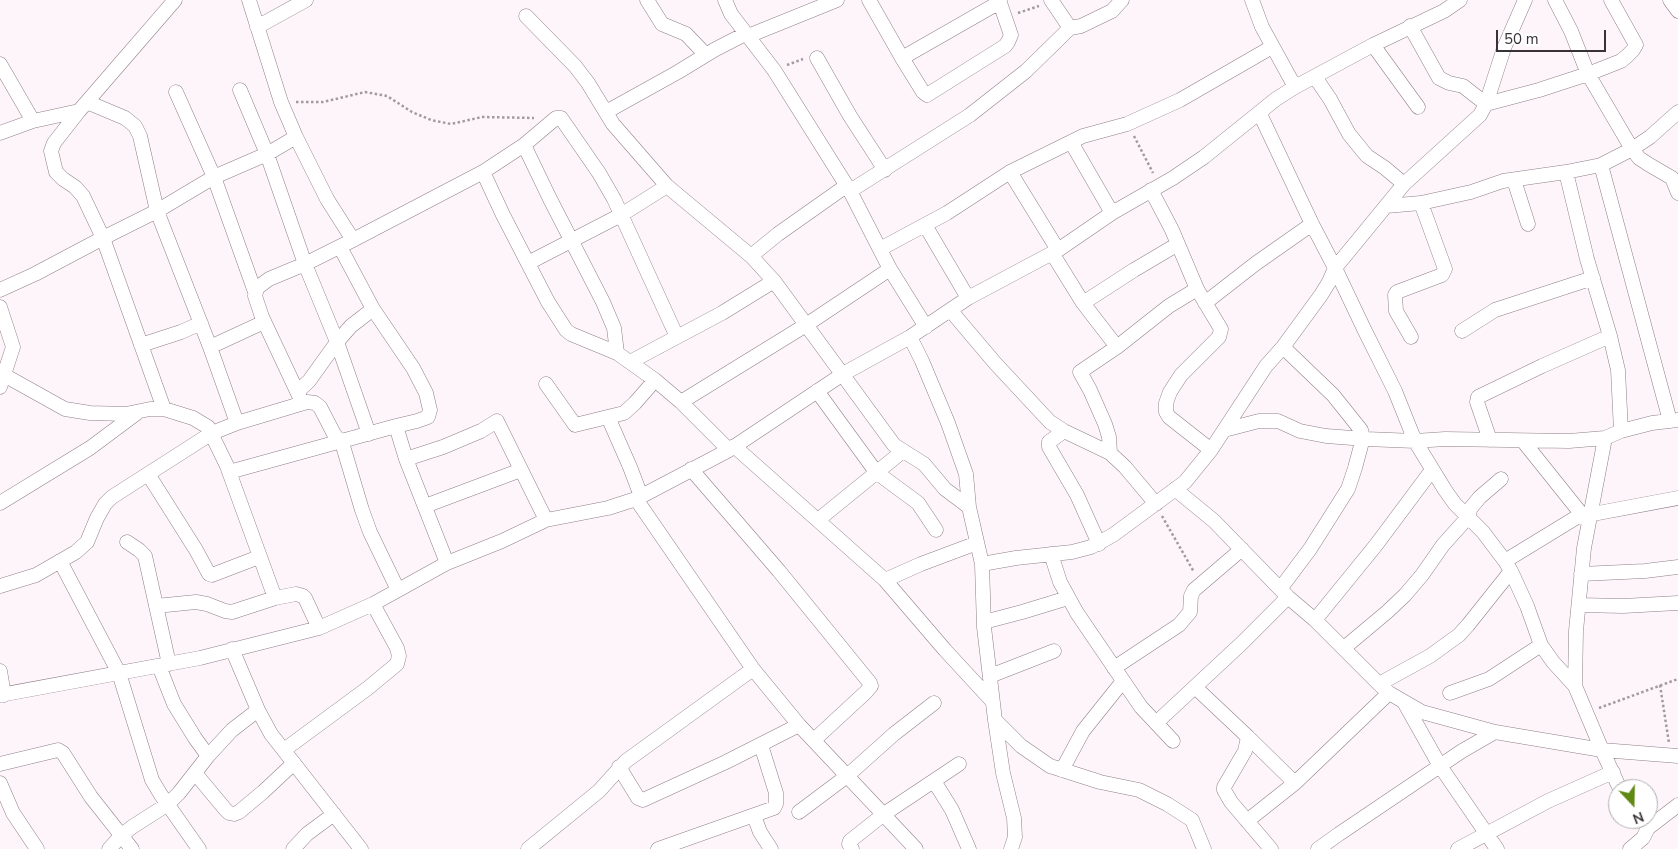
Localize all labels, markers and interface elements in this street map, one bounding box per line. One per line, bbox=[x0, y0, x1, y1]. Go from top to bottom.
scale bar bbox=[1498, 20, 1608, 52]
text: 50 m bbox=[1504, 29, 1539, 49]
north arrow bbox=[1608, 779, 1658, 829]
text: N bbox=[1630, 807, 1647, 828]

